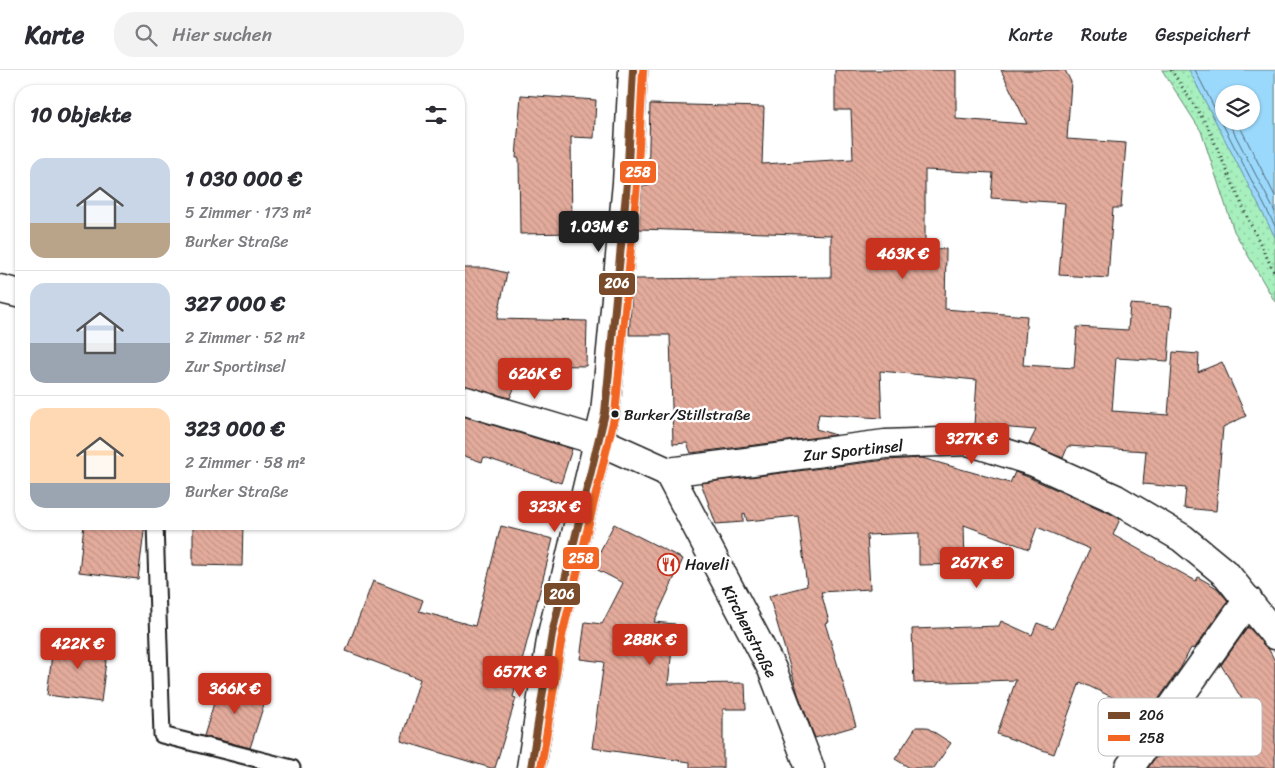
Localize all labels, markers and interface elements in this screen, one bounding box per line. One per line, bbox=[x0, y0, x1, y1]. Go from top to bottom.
search box bbox=[114, 12, 464, 57]
text: Karte bbox=[25, 14, 84, 56]
text: Hier suchen bbox=[172, 18, 272, 51]
text: Karte bbox=[1008, 19, 1053, 51]
text: Route bbox=[1081, 19, 1127, 51]
text: Gespeichert bbox=[1155, 19, 1250, 51]
icon: search bbox=[132, 21, 160, 49]
map controls bbox=[1215, 85, 1260, 130]
button: layers bbox=[1215, 85, 1260, 130]
text: 10 Objekte bbox=[30, 96, 132, 134]
icon: filters bbox=[422, 101, 450, 129]
text: 1 030 000 € bbox=[185, 160, 302, 198]
line badge: 258 bbox=[619, 160, 657, 184]
text: 258 bbox=[624, 160, 651, 185]
icon: home bbox=[70, 178, 130, 238]
text: 5 Zimmer · 173 m² bbox=[185, 198, 312, 227]
pin: 1.03M € bbox=[553, 210, 645, 253]
text: 1.03M € bbox=[570, 212, 628, 241]
text: Burker Straße bbox=[185, 227, 289, 256]
pin: 463K € bbox=[862, 238, 944, 280]
text: 463K € bbox=[877, 239, 929, 268]
text: 206 bbox=[604, 271, 629, 296]
line badge: 206 bbox=[598, 272, 636, 296]
text: 327 000 € bbox=[185, 285, 285, 323]
icon: home bbox=[70, 303, 130, 363]
text: 2 Zimmer · 52 m² bbox=[185, 323, 305, 352]
text: Zur Sportinsel bbox=[185, 352, 286, 381]
pin: 626K € bbox=[494, 358, 576, 400]
text: 626K € bbox=[509, 359, 561, 388]
place label: Burker/Stillstraße bbox=[624, 402, 750, 428]
marker: Burker/Stillstraße bbox=[610, 409, 620, 419]
text: 323 000 € bbox=[185, 410, 285, 448]
pin: 327K € bbox=[931, 422, 1013, 465]
text: 327K € bbox=[946, 424, 998, 453]
icon: home bbox=[70, 428, 130, 488]
street label: Zur Sportinsel bbox=[802, 431, 905, 470]
text: 2 Zimmer · 58 m² bbox=[185, 448, 306, 477]
text: Burker Straße bbox=[185, 477, 289, 506]
pin: 323K € bbox=[514, 490, 596, 533]
text: 323K € bbox=[529, 492, 581, 521]
line badge: 258 bbox=[562, 546, 600, 570]
text: 258 bbox=[567, 546, 594, 571]
pin: 267K € bbox=[936, 546, 1018, 589]
text: 267K € bbox=[951, 548, 1003, 577]
place label: Haveli bbox=[685, 550, 730, 579]
restaurant icon: Haveli bbox=[657, 552, 681, 576]
street label: Kirchenstraße bbox=[714, 579, 786, 683]
line badge: 206 bbox=[543, 582, 581, 606]
text: 206 bbox=[549, 582, 574, 607]
pin: 288K € bbox=[609, 624, 691, 666]
text: 288K € bbox=[623, 625, 677, 654]
pin: 422K € bbox=[37, 628, 119, 670]
text: 422K € bbox=[52, 629, 104, 658]
pin: 657K € bbox=[479, 656, 561, 698]
text: 657K € bbox=[494, 657, 546, 686]
pin: 366K € bbox=[194, 672, 276, 715]
text: 366K € bbox=[209, 674, 261, 703]
legend bbox=[1098, 698, 1262, 756]
text: 206 bbox=[1139, 703, 1164, 728]
text: 258 bbox=[1139, 726, 1165, 751]

